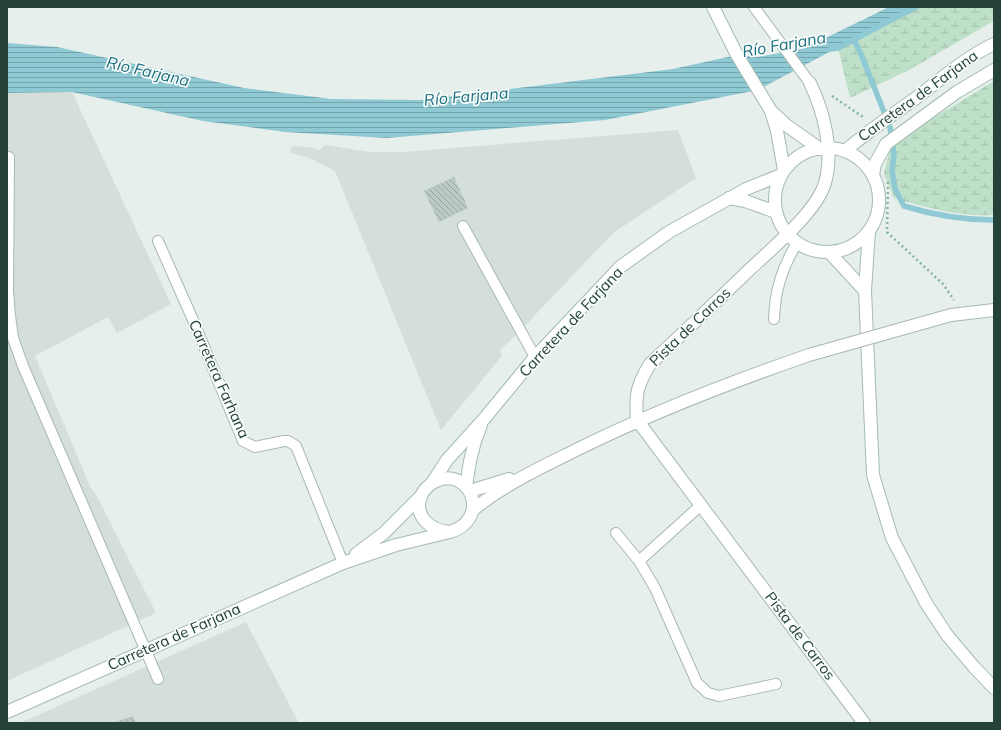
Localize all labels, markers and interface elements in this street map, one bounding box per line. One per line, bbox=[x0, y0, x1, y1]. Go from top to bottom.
water label: Río Farjana bbox=[741, 27, 828, 61]
street label: Carretera de Farjana bbox=[854, 46, 981, 145]
water label: Río Farjana bbox=[105, 52, 192, 90]
water label: Río Farjana bbox=[423, 82, 509, 110]
street label: Carretera de Farjana bbox=[515, 263, 627, 381]
street label: Pista de Carros bbox=[645, 283, 734, 370]
street label: Carretera Farhana bbox=[185, 317, 254, 441]
street label: Pista de Carros bbox=[761, 588, 840, 684]
street label: Carretera de Farjana bbox=[104, 599, 243, 674]

